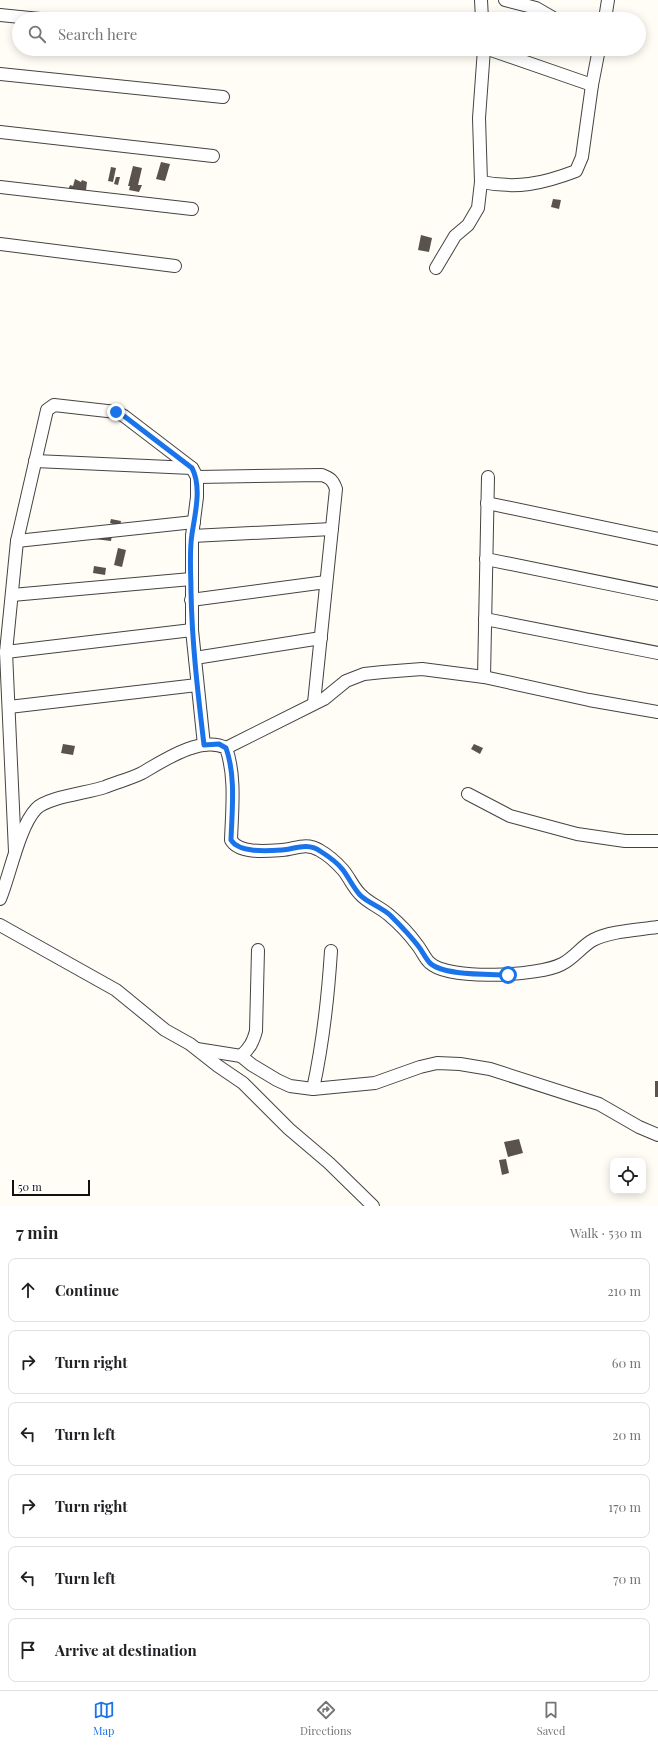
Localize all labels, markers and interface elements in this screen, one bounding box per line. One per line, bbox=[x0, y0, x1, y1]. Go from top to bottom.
search box bbox=[12, 12, 646, 56]
icon: search bbox=[26, 23, 48, 45]
text: Search here bbox=[58, 24, 137, 44]
route end bbox=[107, 403, 125, 421]
route start bbox=[499, 966, 517, 984]
map controls bbox=[610, 1158, 646, 1194]
button: locate bbox=[610, 1158, 646, 1194]
scale bar bbox=[12, 1178, 90, 1197]
text: 50 m bbox=[18, 1179, 42, 1194]
text: 7 min bbox=[16, 1221, 59, 1243]
text: Walk · 530 m bbox=[570, 1224, 642, 1241]
icon: ahead bbox=[17, 1279, 39, 1301]
text: Continue bbox=[55, 1280, 119, 1300]
text: 210 m bbox=[607, 1282, 641, 1299]
icon: right bbox=[17, 1351, 39, 1373]
text: Turn right bbox=[55, 1352, 128, 1372]
text: 60 m bbox=[612, 1354, 641, 1371]
icon: left bbox=[17, 1423, 39, 1445]
text: Turn left bbox=[55, 1424, 116, 1444]
text: 20 m bbox=[612, 1426, 641, 1443]
icon: right bbox=[17, 1495, 39, 1517]
text: Turn right bbox=[55, 1496, 128, 1516]
text: 170 m bbox=[608, 1498, 641, 1515]
icon: left bbox=[17, 1567, 39, 1589]
text: Turn left bbox=[55, 1568, 116, 1588]
text: 70 m bbox=[613, 1570, 641, 1587]
icon: arrive bbox=[17, 1639, 39, 1661]
text: Arrive at destination bbox=[55, 1640, 197, 1660]
tab: Map bbox=[93, 1699, 115, 1738]
tab: Directions bbox=[300, 1699, 351, 1738]
tab: Saved bbox=[537, 1699, 565, 1738]

